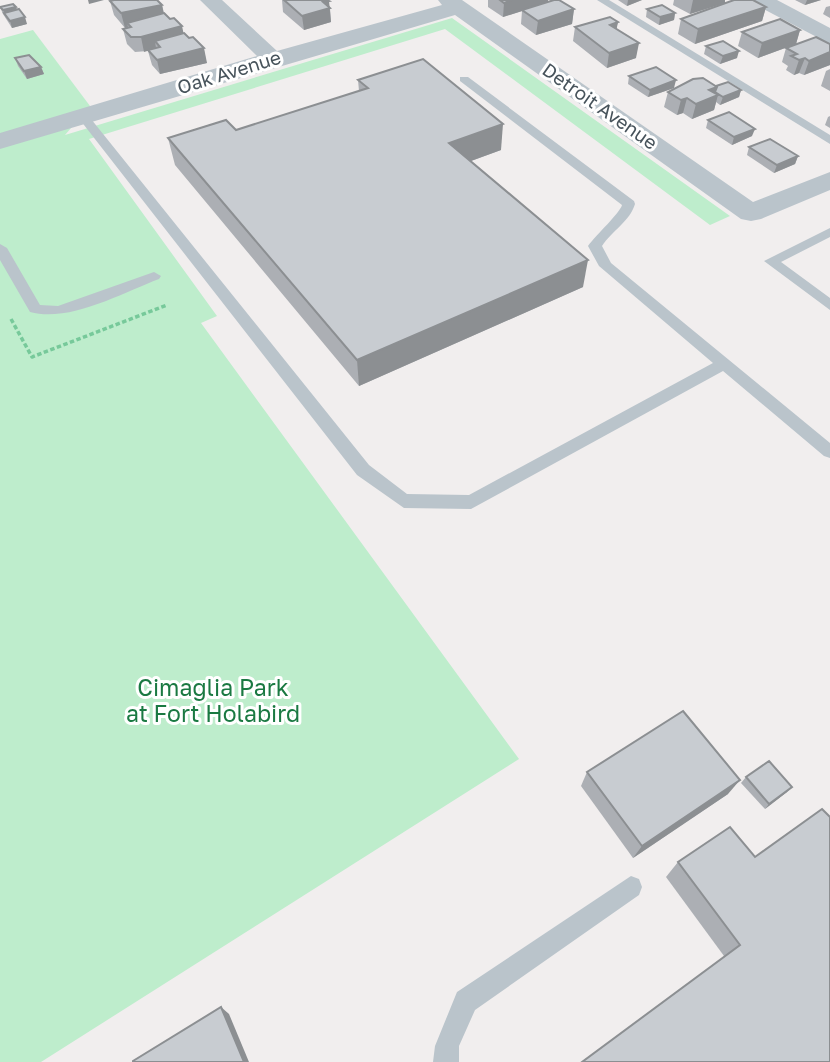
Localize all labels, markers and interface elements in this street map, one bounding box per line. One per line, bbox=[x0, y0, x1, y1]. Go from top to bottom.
street label: Oak Avenue bbox=[174, 45, 284, 98]
street label: Detroit Avenue bbox=[538, 57, 662, 154]
park label: Cimaglia Park at Fort Holabird bbox=[126, 673, 300, 727]

